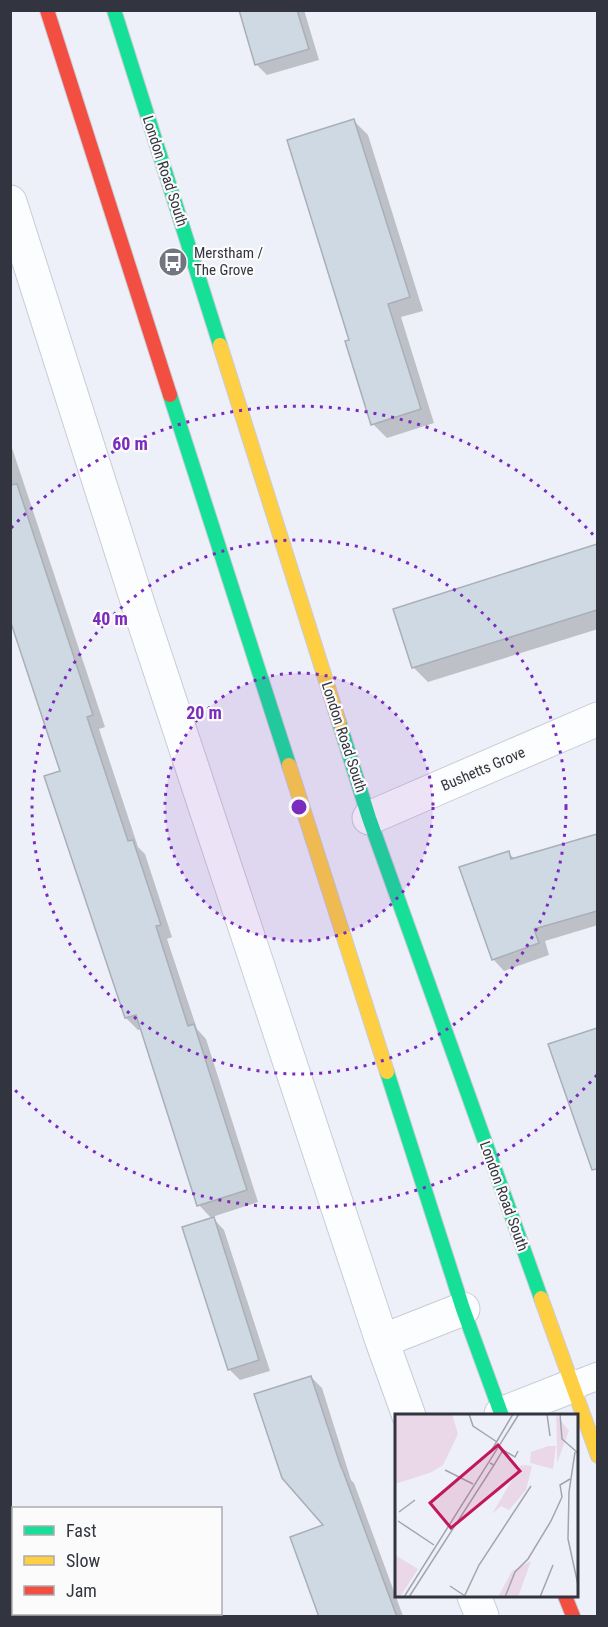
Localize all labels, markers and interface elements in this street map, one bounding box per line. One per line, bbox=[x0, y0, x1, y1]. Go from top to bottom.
street label: London Road South bbox=[139, 113, 191, 229]
place label: Merstham / The Grove bbox=[194, 244, 263, 279]
bus stop icon: Merstham / The Grove bbox=[157, 246, 189, 278]
text: 60 m bbox=[112, 433, 148, 454]
text: 40 m bbox=[92, 608, 128, 629]
street label: London Road South bbox=[318, 679, 370, 795]
text: 20 m bbox=[186, 702, 222, 723]
street label: Bushetts Grove bbox=[438, 743, 528, 795]
centre of rings bbox=[289, 797, 309, 817]
street label: London Road South bbox=[476, 1139, 532, 1253]
inset map bbox=[395, 1414, 578, 1597]
legend bbox=[12, 1507, 222, 1615]
text: Fast bbox=[66, 1520, 97, 1541]
text: Slow bbox=[66, 1550, 101, 1571]
text: Jam bbox=[66, 1580, 97, 1601]

